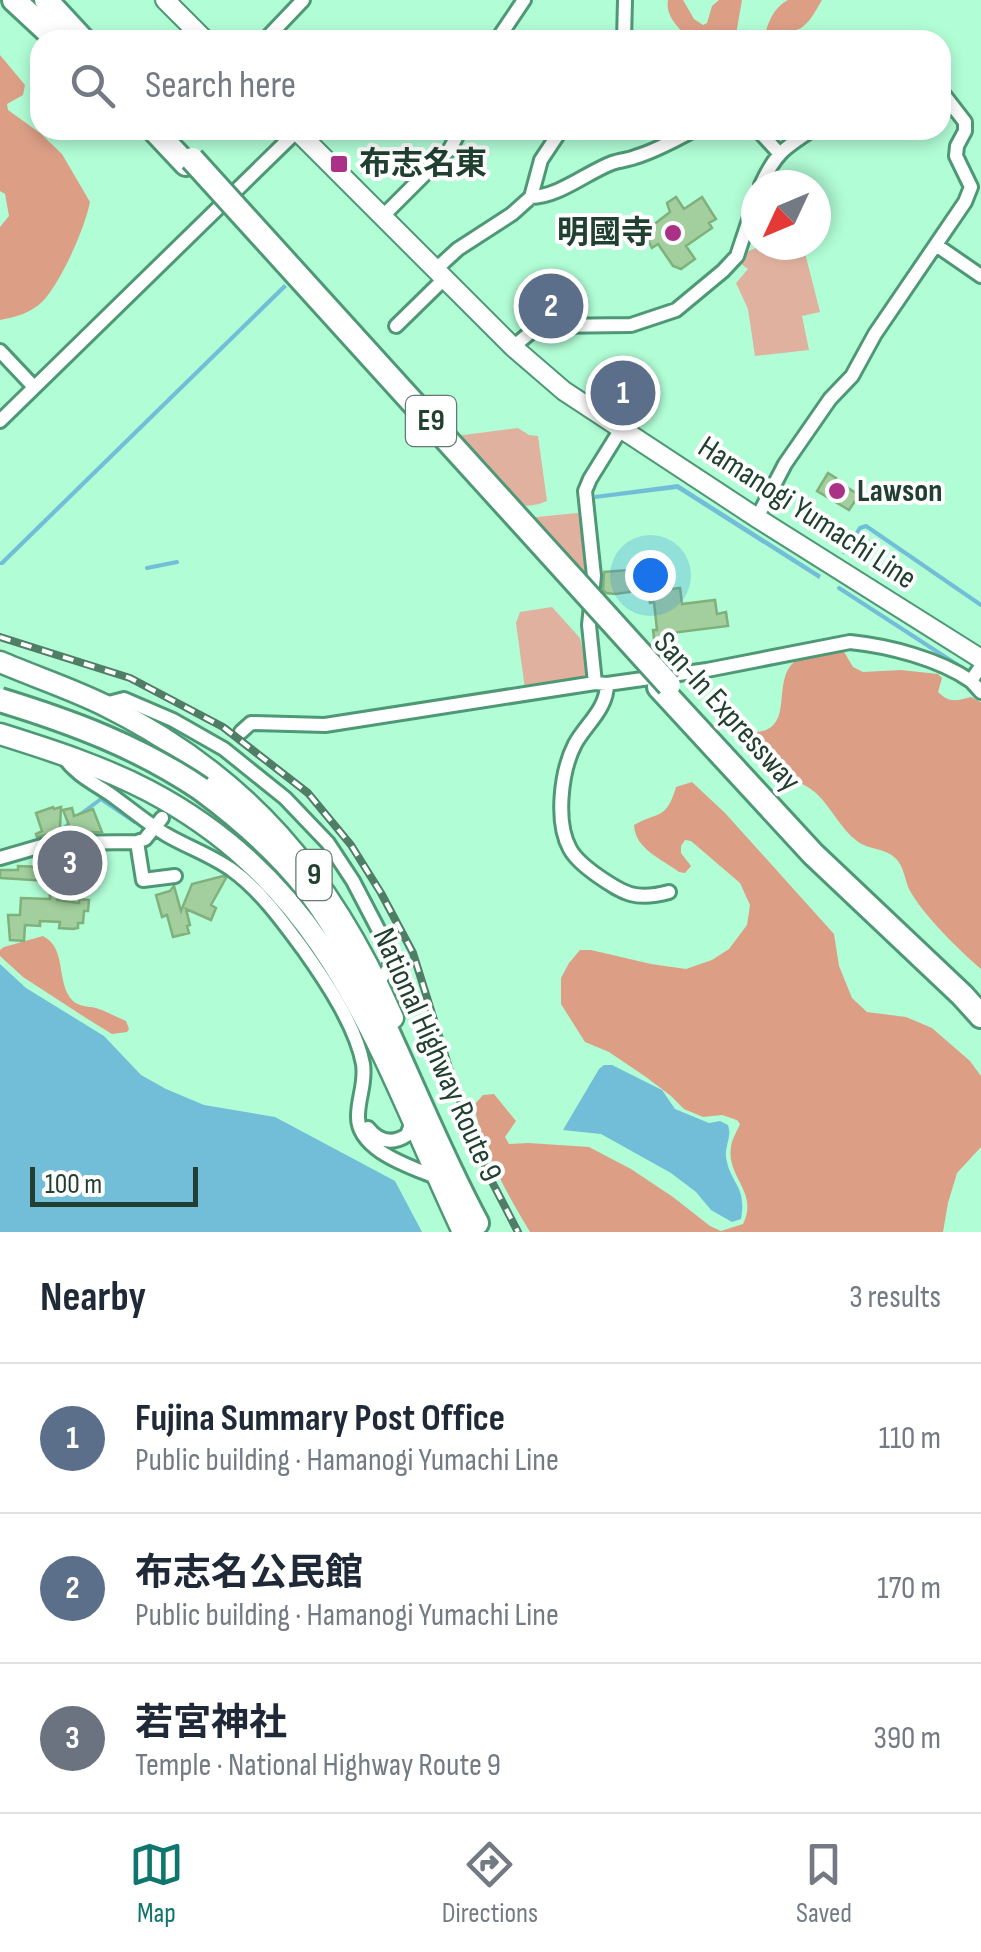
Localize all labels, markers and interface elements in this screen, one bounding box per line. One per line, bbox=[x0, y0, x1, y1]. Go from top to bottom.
search box bbox=[30, 30, 951, 140]
icon: search bbox=[65, 58, 120, 113]
text: Search here bbox=[145, 63, 296, 108]
place label: 布志名東 bbox=[359, 145, 487, 184]
marker: 布志名東 bbox=[328, 153, 350, 175]
north arrow bbox=[741, 170, 831, 260]
place label: 明國寺 bbox=[557, 214, 653, 253]
marker: 明國寺 bbox=[662, 222, 684, 244]
pin: 2 bbox=[518, 268, 584, 344]
pin: 1 bbox=[590, 356, 656, 430]
road number: E9 bbox=[406, 396, 456, 446]
street label: Hamanogi Yumachi Line bbox=[691, 428, 923, 598]
place label: Lawson bbox=[857, 472, 942, 511]
marker: Lawson bbox=[826, 480, 848, 502]
your location bbox=[625, 550, 676, 601]
street label: San-In Expressway bbox=[645, 624, 809, 800]
pin: 3 bbox=[38, 826, 102, 900]
road number: 9 bbox=[296, 850, 332, 900]
street label: National Highway Route 9 bbox=[364, 922, 510, 1188]
scale bar bbox=[30, 1162, 198, 1206]
text: 100 m bbox=[45, 1168, 102, 1201]
text: Nearby bbox=[40, 1272, 146, 1323]
text: 3 results bbox=[849, 1278, 941, 1317]
text: Fujina Summary Post Office bbox=[135, 1396, 505, 1441]
text: 1 bbox=[66, 1419, 79, 1458]
text: 110 m bbox=[879, 1419, 941, 1458]
text: Public building · Hamanogi Yumachi Line bbox=[135, 1441, 559, 1480]
text: 布志名公民館 bbox=[135, 1551, 363, 1596]
text: 2 bbox=[65, 1569, 80, 1608]
text: 170 m bbox=[877, 1569, 941, 1608]
text: Public building · Hamanogi Yumachi Line bbox=[135, 1596, 559, 1635]
text: 若宮神社 bbox=[135, 1701, 287, 1746]
text: 3 bbox=[65, 1719, 80, 1758]
text: 390 m bbox=[874, 1719, 941, 1758]
text: Temple · National Highway Route 9 bbox=[135, 1746, 501, 1785]
tab: Map bbox=[129, 1837, 184, 1930]
tab: Directions bbox=[442, 1837, 538, 1930]
tab: Saved bbox=[796, 1837, 852, 1930]

